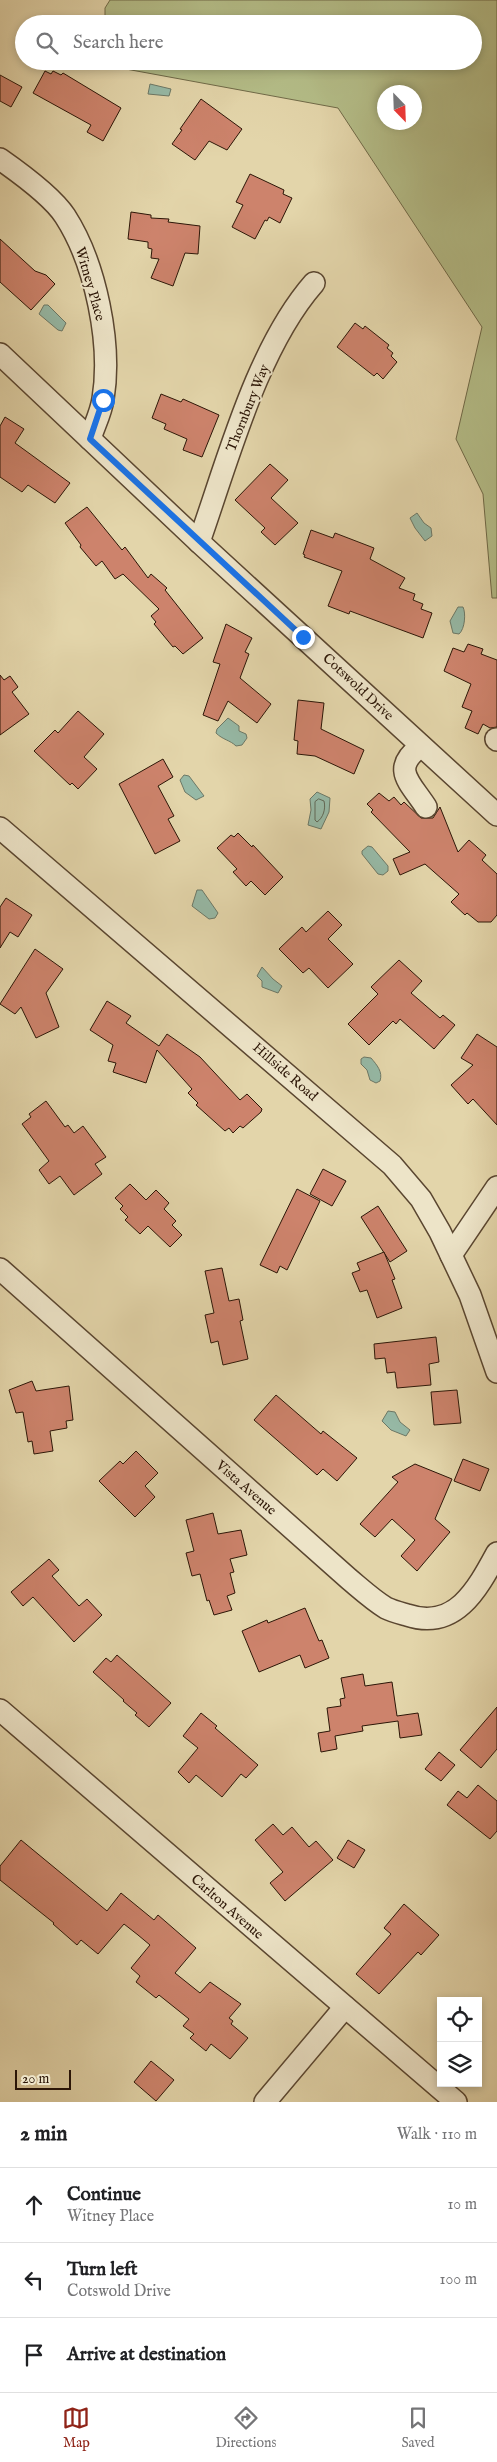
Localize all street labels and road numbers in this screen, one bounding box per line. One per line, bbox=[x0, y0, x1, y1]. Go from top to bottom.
street label: Witney Place bbox=[71, 245, 109, 324]
street label: Thornbury Way bbox=[222, 362, 274, 454]
street label: Cotswold Drive bbox=[319, 649, 398, 725]
street label: Hillside Road bbox=[249, 1039, 322, 1106]
street label: Vista Avenue bbox=[211, 1456, 280, 1520]
street label: Carlton Avenue bbox=[187, 1870, 268, 1944]

